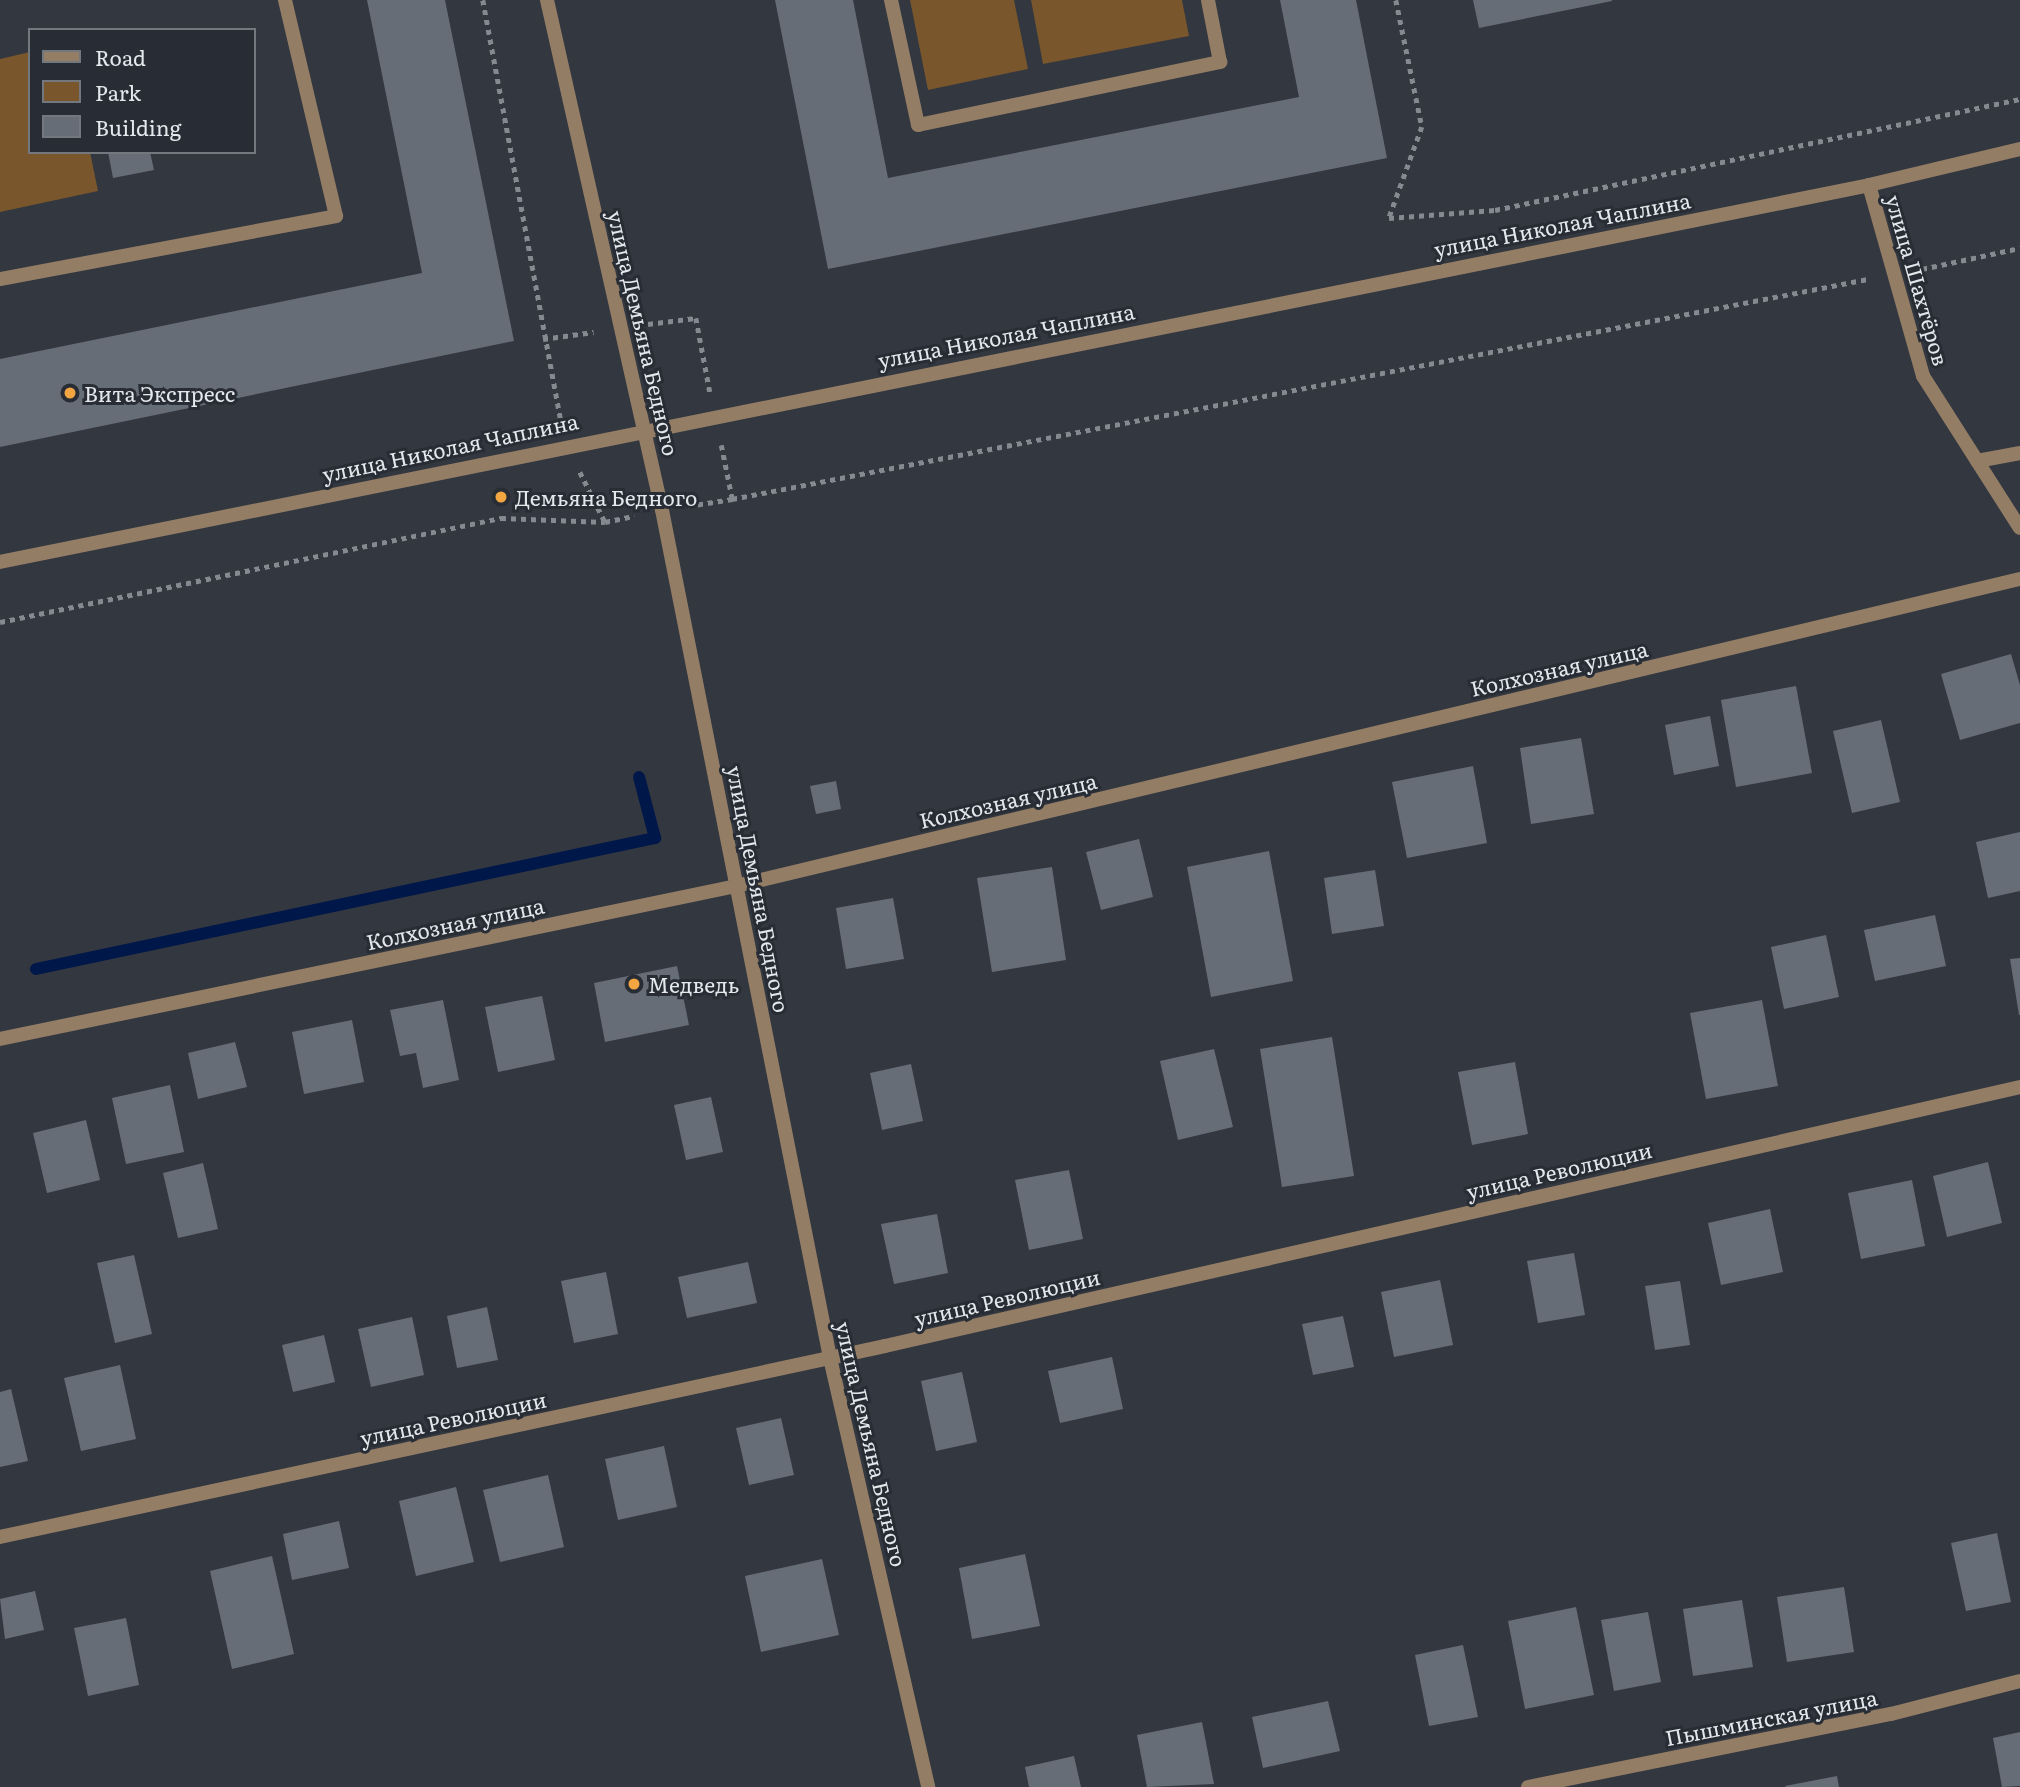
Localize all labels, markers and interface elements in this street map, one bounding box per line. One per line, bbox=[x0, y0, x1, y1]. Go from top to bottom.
legend bbox=[28, 28, 256, 154]
text: Road bbox=[95, 41, 146, 72]
text: Park bbox=[95, 76, 141, 107]
text: Building bbox=[95, 111, 181, 142]
street label: улица Николая Чаплина bbox=[1432, 187, 1692, 261]
street label: улица Шахтёров bbox=[1882, 192, 1954, 368]
street label: улица Демьяна Бедного bbox=[603, 208, 685, 458]
street label: улица Николая Чаплина bbox=[876, 298, 1136, 372]
place label: Вита Экспресс bbox=[84, 380, 235, 406]
marker: Вита Экспресс bbox=[62, 385, 78, 401]
street label: улица Николая Чаплина bbox=[320, 408, 580, 486]
place label: Демьяна Бедного bbox=[515, 484, 697, 510]
marker: Демьяна Бедного bbox=[493, 489, 509, 505]
street label: Колхозная улица bbox=[1468, 635, 1650, 701]
street label: улица Демьяна Бедного bbox=[723, 763, 795, 1015]
street label: Колхозная улица bbox=[917, 767, 1099, 833]
street label: Колхозная улица bbox=[364, 892, 546, 954]
place label: Медведь bbox=[648, 971, 739, 997]
marker: Медведь bbox=[626, 976, 642, 992]
street label: улица Революции bbox=[1464, 1136, 1654, 1204]
street label: улица Революции bbox=[912, 1263, 1102, 1331]
street label: улица Демьяна Бедного bbox=[831, 1319, 913, 1569]
street label: улица Революции bbox=[357, 1386, 549, 1450]
street label: Пышминская улица bbox=[1663, 1684, 1879, 1750]

